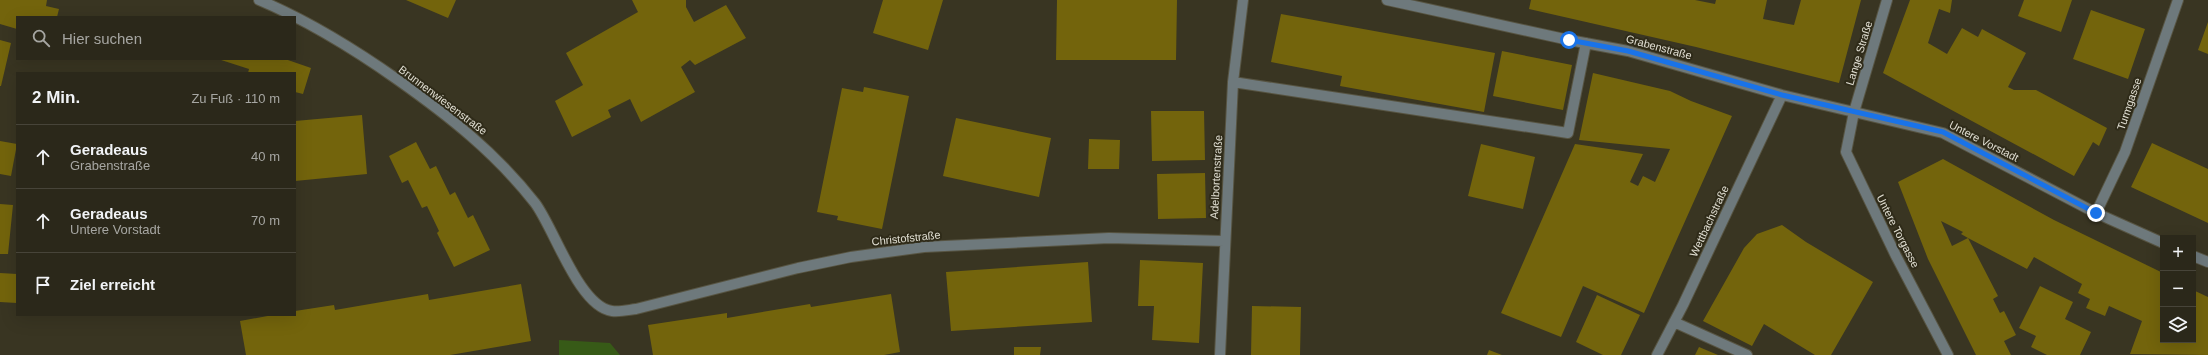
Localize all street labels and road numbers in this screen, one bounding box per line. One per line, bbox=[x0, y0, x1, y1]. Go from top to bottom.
street label: Lange Straße bbox=[1844, 19, 1874, 87]
street label: Grabenstraße bbox=[1625, 32, 1693, 62]
street label: Brunnenwiesenstraße bbox=[397, 63, 489, 137]
street label: Turmgasse bbox=[2114, 76, 2144, 132]
street label: Untere Vorstadt bbox=[1947, 118, 2021, 164]
street label: Adelbortenstraße bbox=[1208, 135, 1224, 219]
street label: Wettbachstraße bbox=[1687, 183, 1731, 259]
street label: Untere Torgasse bbox=[1874, 192, 1922, 270]
street label: Christofstraße bbox=[871, 228, 941, 248]

